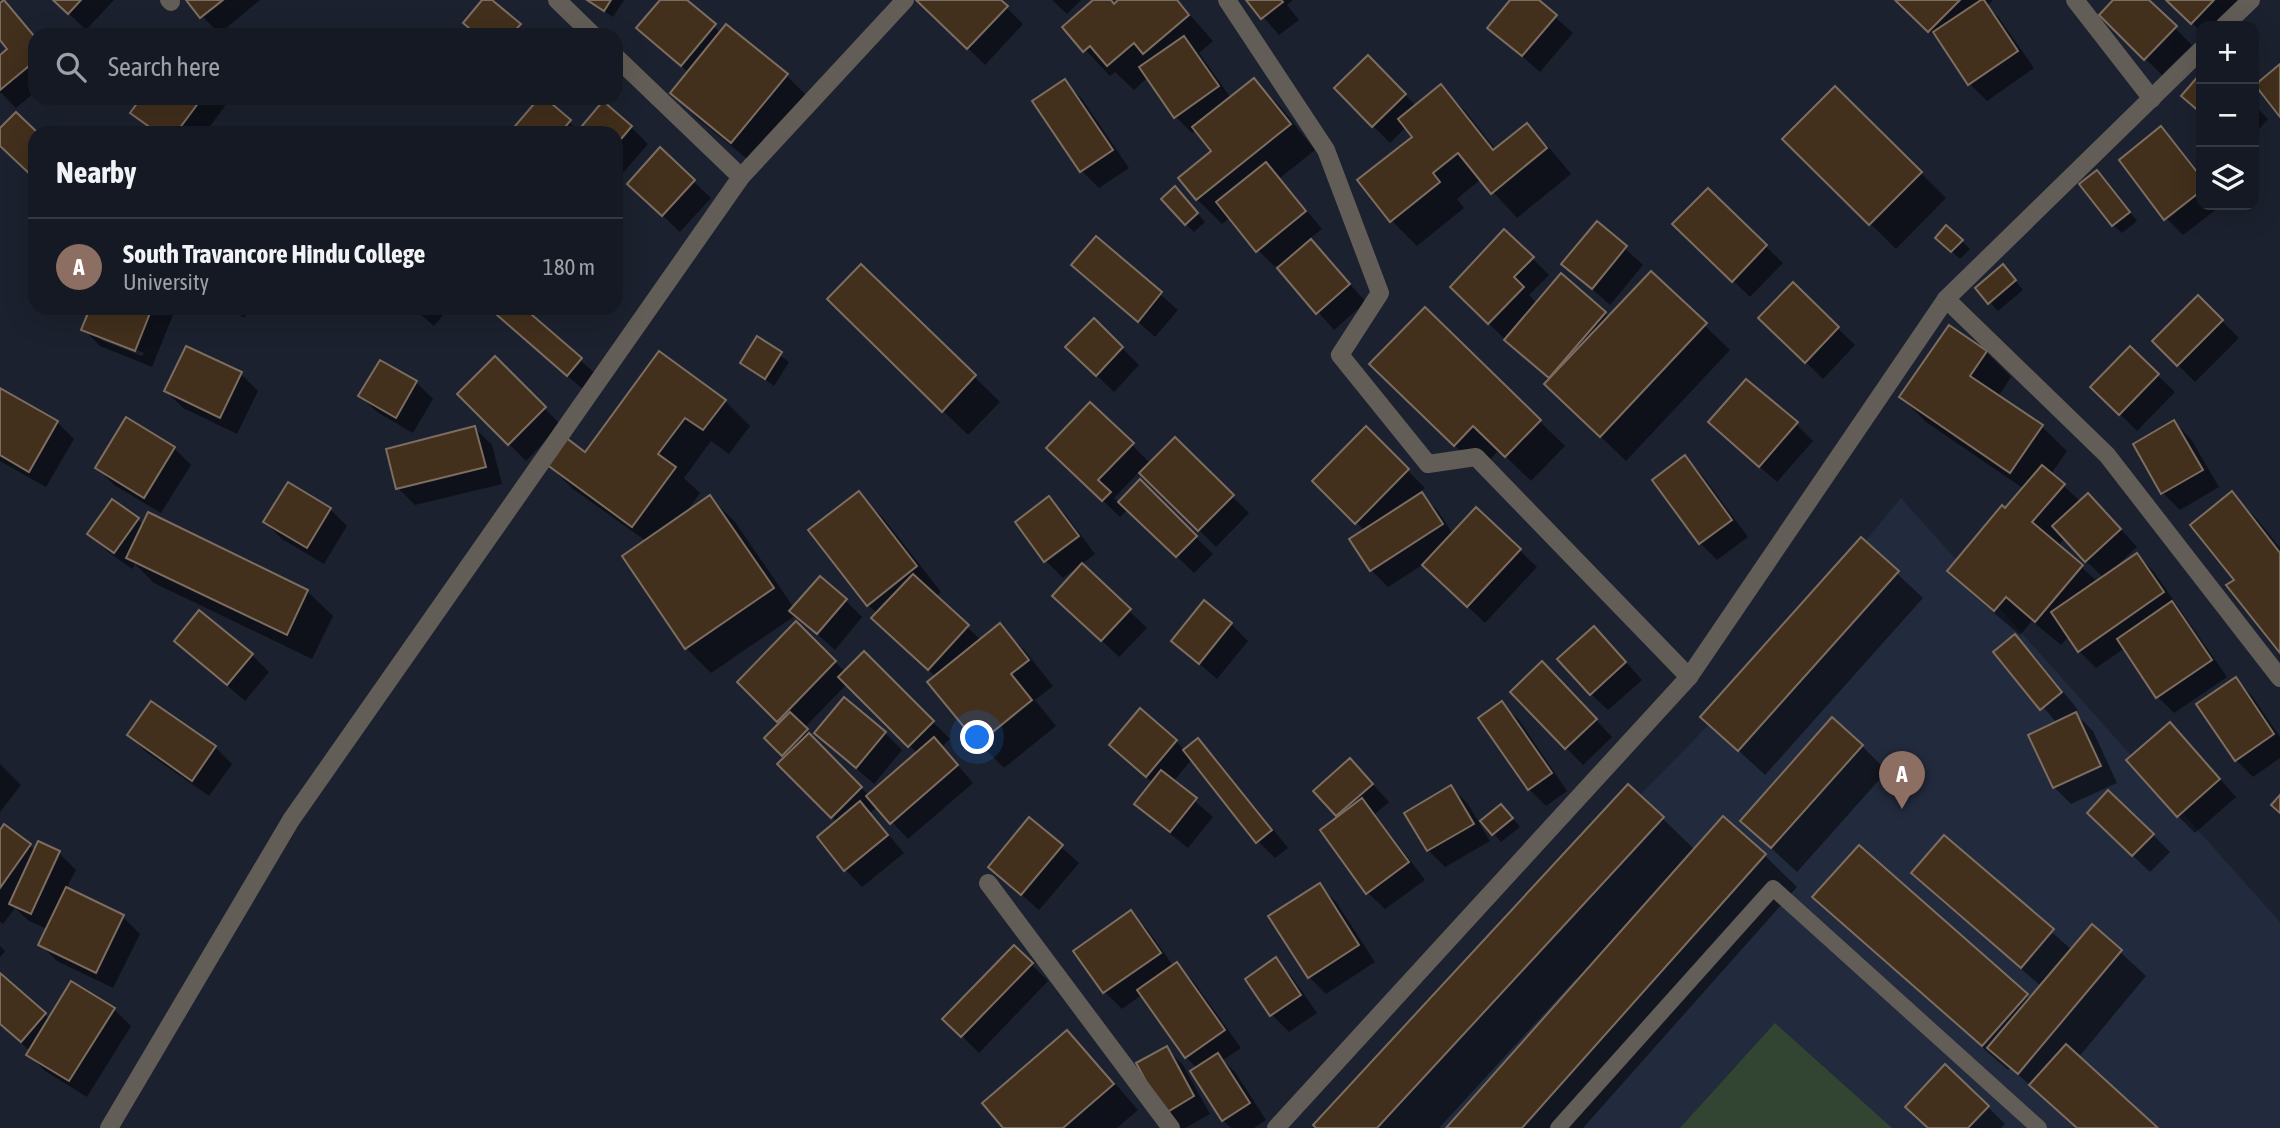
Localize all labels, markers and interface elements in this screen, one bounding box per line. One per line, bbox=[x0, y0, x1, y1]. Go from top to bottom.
map controls bbox=[2196, 21, 2259, 210]
button: + bbox=[2196, 21, 2259, 84]
search box bbox=[28, 28, 623, 105]
icon: search bbox=[52, 48, 90, 86]
text: Search here bbox=[108, 52, 220, 82]
button: − bbox=[2196, 84, 2259, 147]
button: layers bbox=[2196, 147, 2259, 210]
text: Nearby bbox=[56, 155, 136, 189]
text: South Travancore Hindu College bbox=[123, 239, 425, 269]
text: A bbox=[73, 254, 85, 280]
text: 180 m bbox=[543, 254, 595, 280]
text: University bbox=[123, 269, 209, 295]
your location bbox=[960, 720, 994, 754]
pin: A bbox=[1879, 751, 1925, 809]

